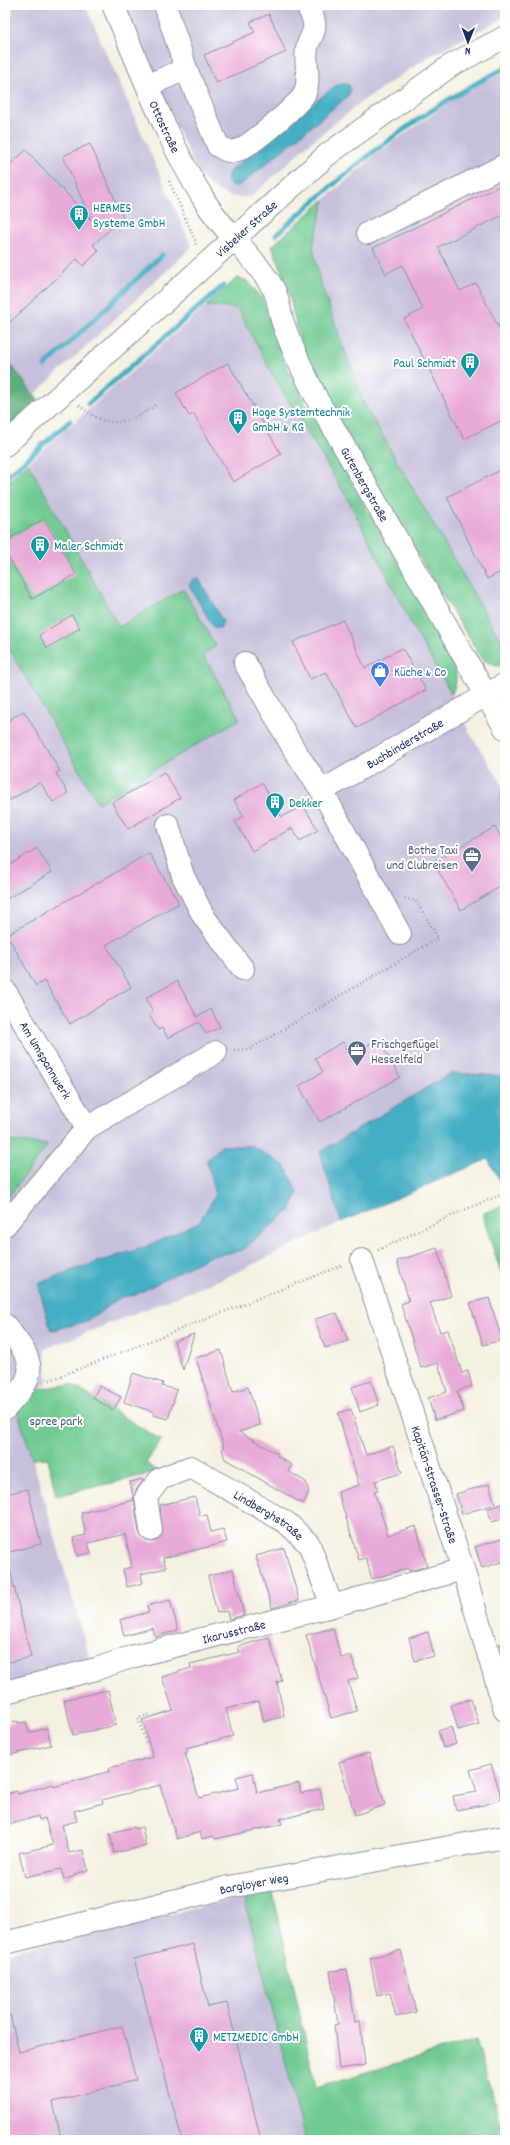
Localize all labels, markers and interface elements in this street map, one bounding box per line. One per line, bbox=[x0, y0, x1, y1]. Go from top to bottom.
north arrow bbox=[448, 22, 488, 62]
text: N bbox=[464, 42, 471, 58]
street label: Ottostraße bbox=[143, 98, 184, 157]
street label: Visbeker Straße bbox=[212, 197, 283, 263]
place label: HERMES Systeme GmbH bbox=[93, 200, 165, 234]
building icon: HERMES Systeme GmbH bbox=[68, 203, 90, 231]
building icon: Paul Schmidt bbox=[459, 351, 481, 379]
place label: Paul Schmidt bbox=[393, 355, 456, 374]
place label: Hoge Systemtechnik GmbH & KG bbox=[252, 404, 350, 438]
building icon: Hoge Systemtechnik GmbH & KG bbox=[227, 407, 249, 435]
street label: Gutenbergstraße bbox=[334, 444, 392, 527]
building icon: Maler Schmidt bbox=[29, 534, 51, 562]
place label: Maler Schmidt bbox=[54, 538, 124, 557]
shop icon: Küche & Co bbox=[369, 660, 391, 688]
place label: Küche & Co bbox=[394, 664, 447, 683]
street label: Buchbinderstraße bbox=[363, 715, 448, 775]
building icon: Dekker bbox=[264, 791, 286, 819]
place label: Dekker bbox=[289, 795, 323, 814]
place label: Bothe Taxi und Clubreisen bbox=[386, 842, 459, 876]
office icon: Bothe Taxi und Clubreisen bbox=[461, 845, 483, 873]
street label: Am Umspannwerk bbox=[13, 1018, 75, 1104]
place label: Frischgeflügel Hesselfeld bbox=[371, 1036, 439, 1070]
office icon: Frischgeflügel Hesselfeld bbox=[346, 1039, 368, 1067]
park label: spree park bbox=[30, 1413, 82, 1432]
street label: Kapitän-Strasser-Straße bbox=[405, 1424, 461, 1547]
street label: Lindberghstraße bbox=[229, 1487, 307, 1546]
street label: Ikarusstraße bbox=[201, 1616, 268, 1650]
street label: Bargloyer Weg bbox=[218, 1869, 290, 1901]
building icon: METZMEDIC GmbH bbox=[188, 2025, 210, 2053]
place label: METZMEDIC GmbH bbox=[213, 2029, 299, 2048]

